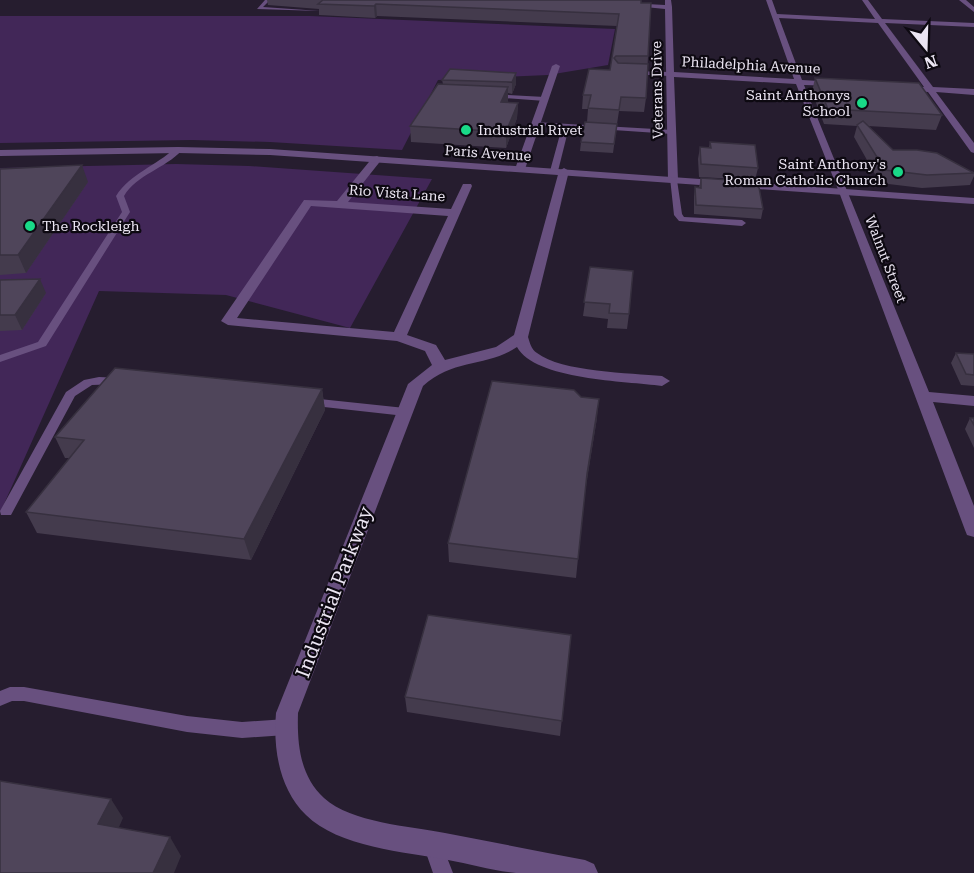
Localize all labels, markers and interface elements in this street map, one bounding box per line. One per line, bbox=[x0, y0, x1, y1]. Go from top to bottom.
north arrow bbox=[896, 18, 956, 78]
street label: Veterans Drive bbox=[648, 40, 666, 139]
text: N bbox=[922, 51, 940, 73]
street label: Philadelphia Avenue bbox=[681, 53, 821, 77]
place label: Saint Anthonys School bbox=[746, 87, 851, 119]
marker: Saint Anthonys School bbox=[855, 96, 869, 110]
place label: Industrial Rivet bbox=[478, 122, 582, 138]
marker: Industrial Rivet bbox=[459, 123, 473, 137]
street label: Paris Avenue bbox=[444, 142, 532, 164]
place label: Saint Anthony's Roman Catholic Church bbox=[724, 156, 886, 188]
marker: Saint Anthony's Roman Catholic Church bbox=[891, 165, 905, 179]
street label: Rio Vista Lane bbox=[348, 182, 446, 204]
street label: Walnut Street bbox=[862, 213, 910, 305]
place label: The Rockleigh bbox=[42, 218, 140, 234]
marker: The Rockleigh bbox=[23, 219, 37, 233]
street label: Industrial Parkway bbox=[290, 503, 378, 681]

